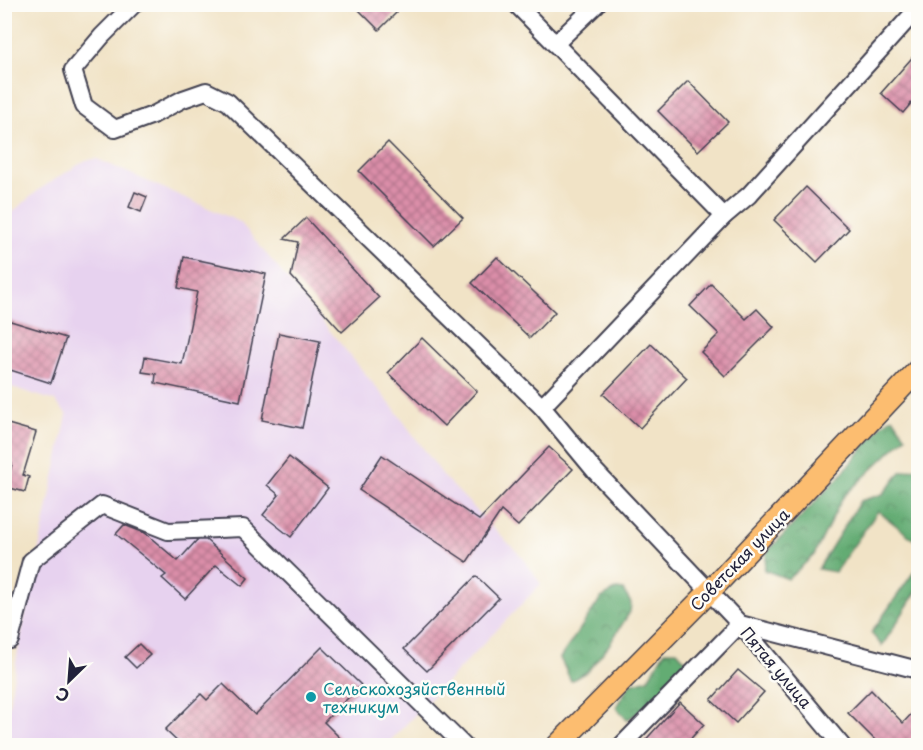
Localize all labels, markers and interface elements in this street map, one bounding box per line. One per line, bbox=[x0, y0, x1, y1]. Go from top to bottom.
street label: Советская улица bbox=[684, 502, 794, 616]
street label: Пятая улица bbox=[736, 621, 818, 713]
north arrow bbox=[39, 651, 99, 711]
place label: Сельскохозяйственный техникум bbox=[323, 676, 506, 718]
text: С bbox=[52, 682, 73, 709]
marker: Сельскохозяйственный техникум bbox=[304, 690, 318, 704]

